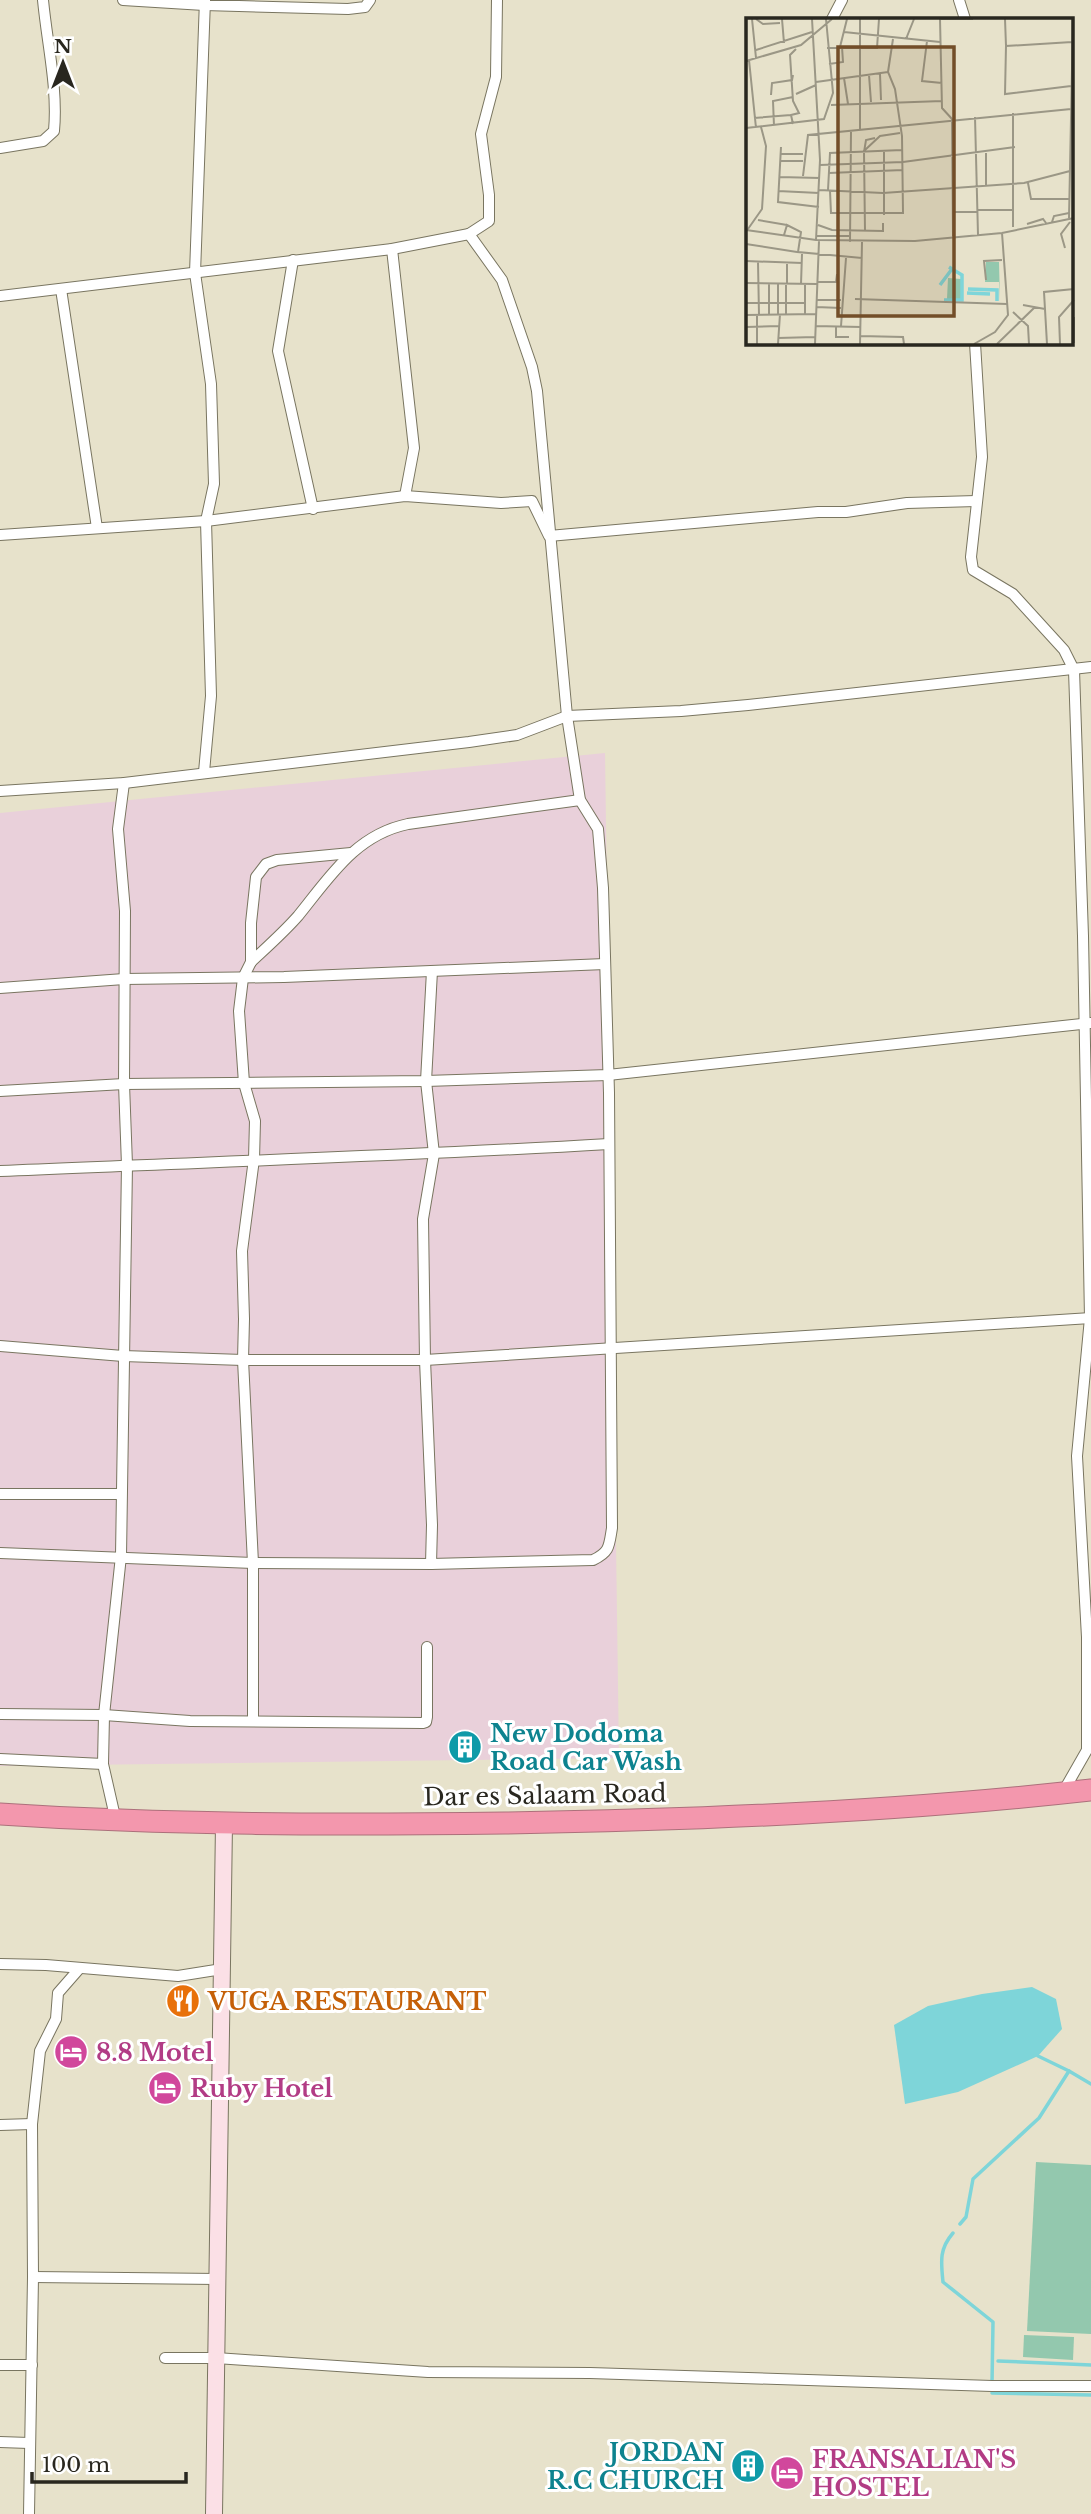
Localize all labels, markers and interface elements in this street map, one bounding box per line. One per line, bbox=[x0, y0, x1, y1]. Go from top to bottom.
inset map bbox=[746, 18, 1074, 345]
north arrow bbox=[28, 28, 98, 98]
text: N bbox=[54, 35, 72, 58]
place label: New Dodoma Road Car Wash bbox=[490, 1719, 682, 1776]
building icon: New Dodoma Road Car Wash bbox=[446, 1728, 484, 1766]
street label: Dar es Salaam Road bbox=[423, 1778, 667, 1812]
restaurant icon: VUGA RESTAURANT bbox=[164, 1982, 202, 2020]
place label: VUGA RESTAURANT bbox=[207, 1987, 487, 2016]
hotel icon: 8.8 Motel bbox=[52, 2033, 90, 2071]
place label: 8.8 Motel bbox=[96, 2038, 214, 2067]
hotel icon: Ruby Hotel bbox=[146, 2069, 184, 2107]
place label: Ruby Hotel bbox=[190, 2074, 333, 2103]
place label: JORDAN R.C CHURCH bbox=[547, 2438, 724, 2495]
scale bar bbox=[32, 2440, 186, 2484]
place label: FRANSALIAN'S HOSTEL bbox=[812, 2445, 1016, 2502]
building icon: JORDAN R.C CHURCH bbox=[729, 2447, 767, 2485]
text: 100 m bbox=[42, 2452, 110, 2478]
hotel icon: FRANSALIAN'S HOSTEL bbox=[768, 2454, 806, 2492]

